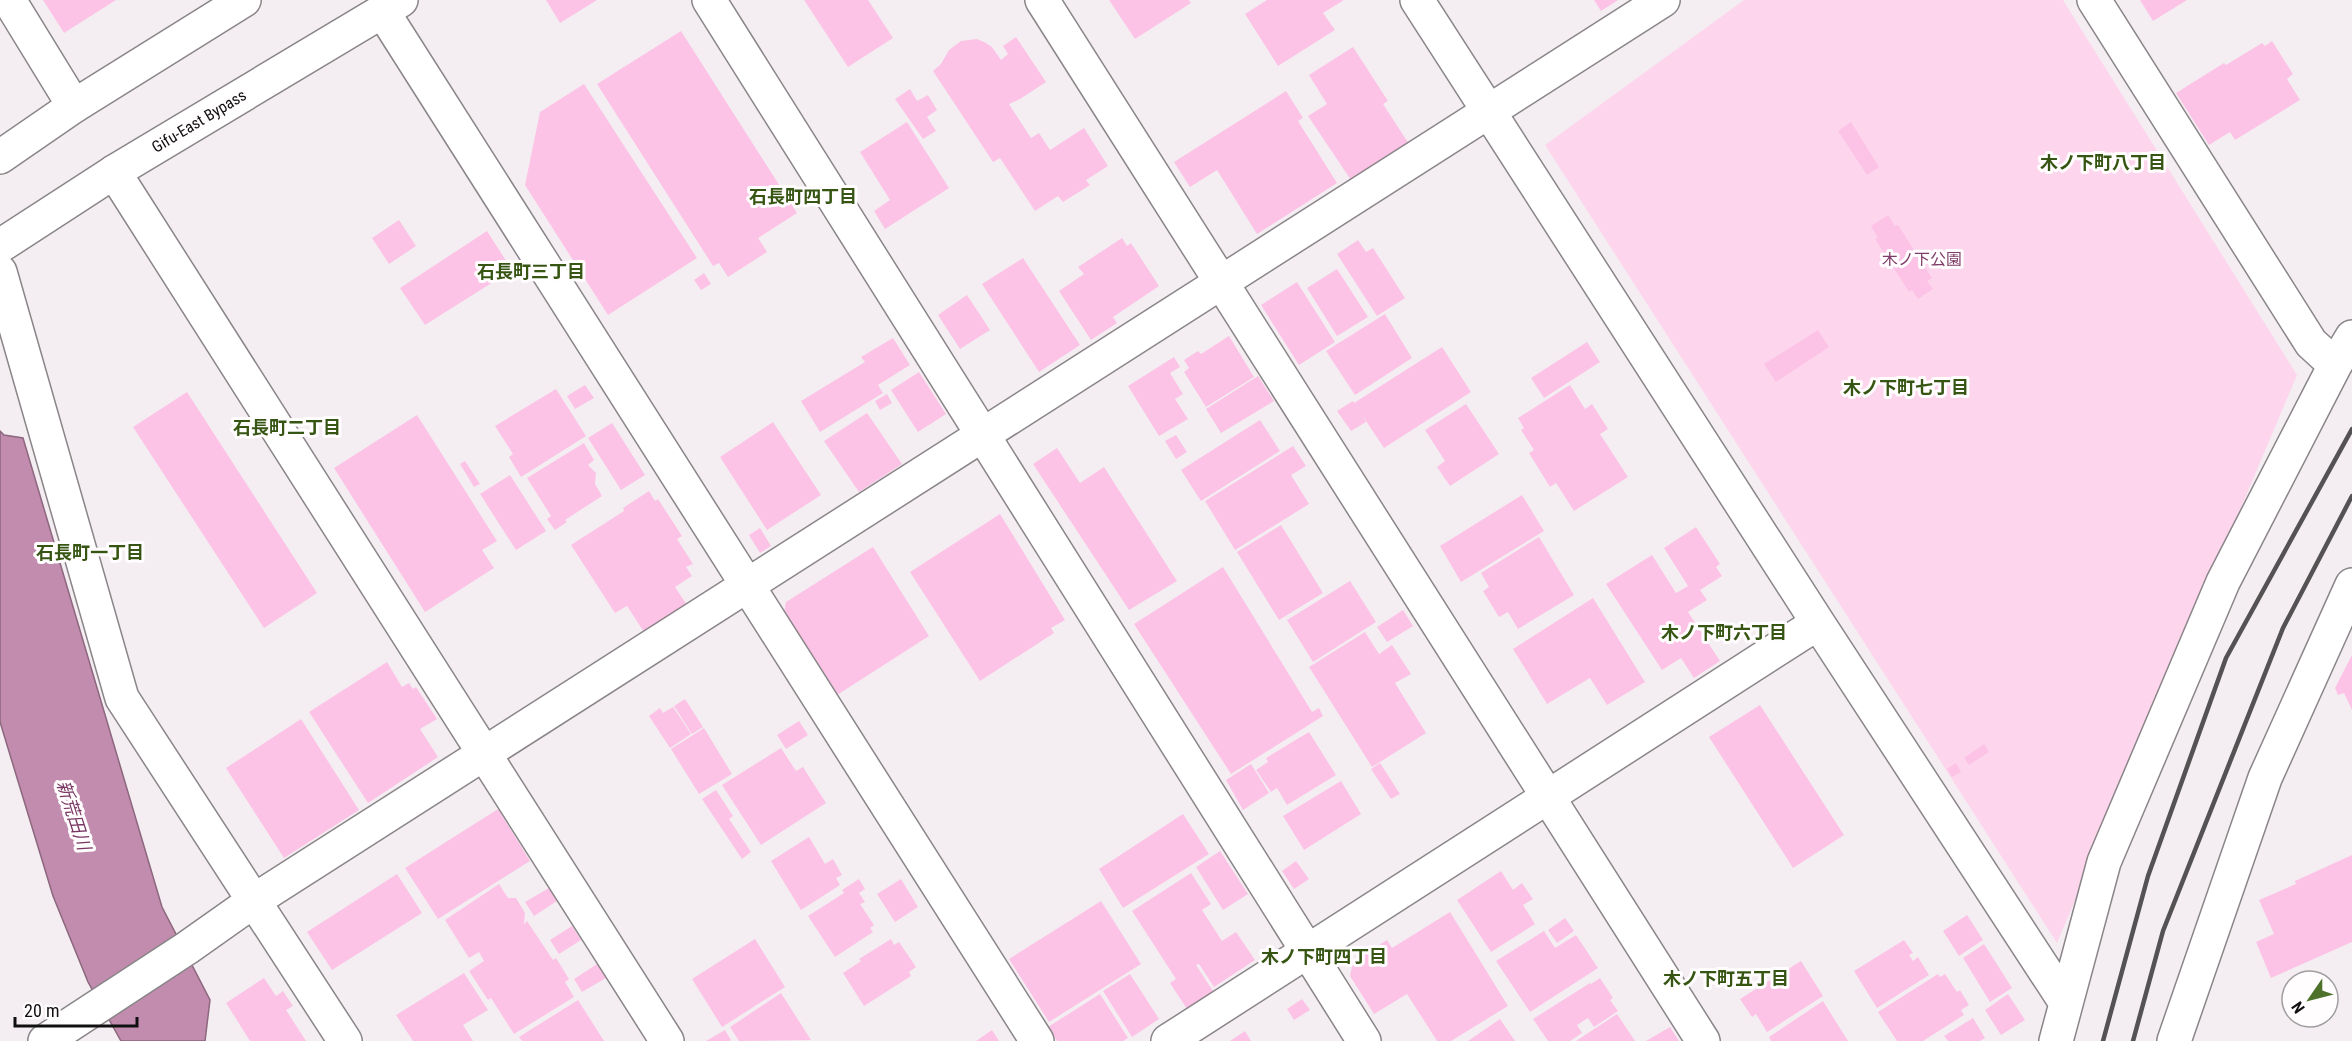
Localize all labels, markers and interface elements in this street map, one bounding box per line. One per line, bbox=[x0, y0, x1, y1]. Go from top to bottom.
street label: Gifu-East Bypass bbox=[148, 85, 250, 157]
district label: 木ノ下町八丁目 bbox=[2040, 152, 2166, 173]
district label: 石長町四丁目 bbox=[749, 186, 857, 207]
park label: 木ノ下公園 bbox=[1882, 250, 1962, 269]
district label: 石長町三丁目 bbox=[477, 261, 585, 282]
district label: 木ノ下町七丁目 bbox=[1843, 377, 1969, 398]
district label: 石長町二丁目 bbox=[233, 417, 341, 438]
district label: 石長町一丁目 bbox=[36, 542, 144, 563]
district label: 木ノ下町六丁目 bbox=[1661, 622, 1787, 643]
water label: 新荒田川 bbox=[53, 778, 96, 854]
district label: 木ノ下町四丁目 bbox=[1261, 946, 1387, 967]
district label: 木ノ下町五丁目 bbox=[1663, 968, 1789, 989]
north arrow bbox=[2280, 969, 2340, 1029]
scale bar bbox=[15, 990, 136, 1028]
text: N bbox=[2288, 998, 2309, 1017]
text: 20 m bbox=[24, 1000, 59, 1021]

